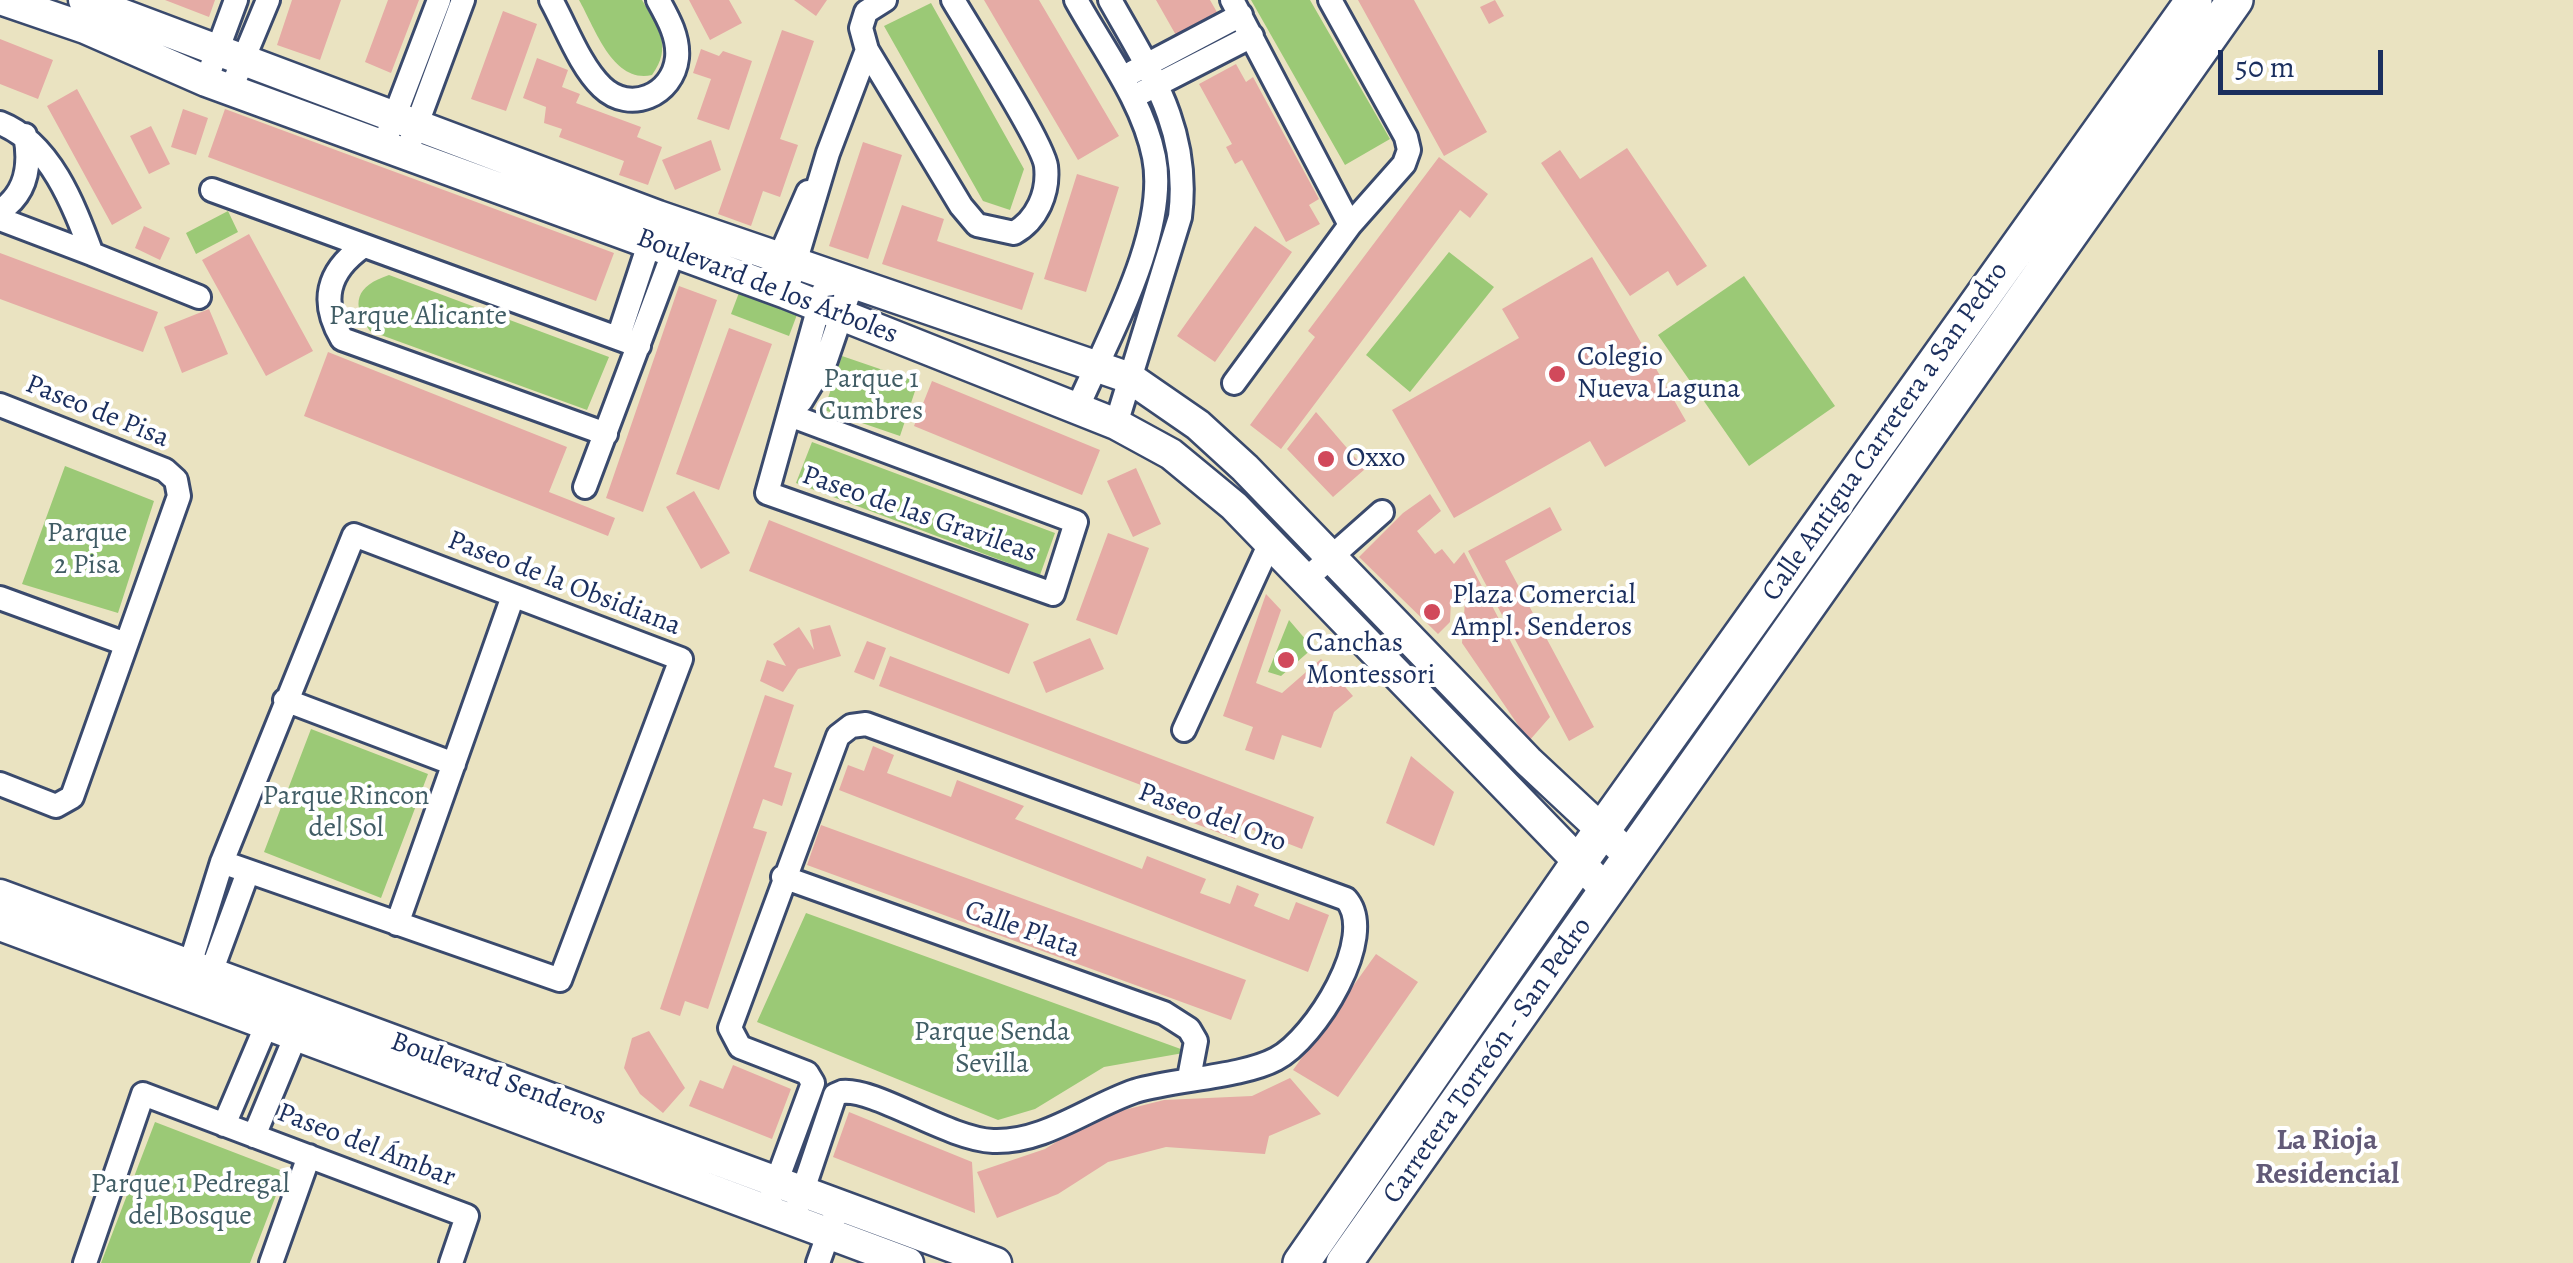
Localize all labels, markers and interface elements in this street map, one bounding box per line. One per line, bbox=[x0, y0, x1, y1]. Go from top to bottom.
scale bar bbox=[2223, 30, 2388, 92]
text: 50 m bbox=[2235, 47, 2295, 87]
street label: Boulevard de los Árboles bbox=[632, 222, 902, 352]
street label: Calle Antigua Carretera a San Pedro bbox=[1756, 256, 2016, 608]
park label: Parque Alicante bbox=[329, 300, 507, 334]
place label: Colegio Nueva Laguna bbox=[1577, 341, 1740, 407]
park label: Parque 1 Cumbres bbox=[819, 363, 923, 429]
marker: Colegio Nueva Laguna bbox=[1546, 363, 1568, 385]
street label: Paseo de Pisa bbox=[20, 368, 174, 456]
place label: Oxxo bbox=[1346, 442, 1405, 476]
marker: Oxxo bbox=[1315, 448, 1337, 470]
street label: Paseo de las Gravileas bbox=[797, 459, 1041, 571]
park label: Parque 2 Pisa bbox=[47, 517, 127, 583]
street label: Paseo de la Obsidiana bbox=[443, 524, 685, 644]
place label: Plaza Comercial Ampl. Senderos bbox=[1452, 579, 1636, 645]
marker: Plaza Comercial Ampl. Senderos bbox=[1421, 601, 1443, 623]
place label: Canchas Montessori bbox=[1306, 627, 1435, 693]
marker: Canchas Montessori bbox=[1275, 649, 1297, 671]
street label: Paseo del Oro bbox=[1133, 776, 1291, 860]
park label: Parque Rincon del Sol bbox=[263, 780, 429, 846]
street label: Calle Plata bbox=[960, 894, 1084, 966]
street label: Carretera Torreón - San Pedro bbox=[1376, 911, 1600, 1211]
park label: Parque Senda Sevilla bbox=[914, 1016, 1070, 1082]
street label: Boulevard Senderos bbox=[386, 1025, 610, 1135]
street label: Paseo del Ámbar bbox=[272, 1097, 460, 1195]
district label: La Rioja Residencial bbox=[2255, 1124, 2399, 1194]
park label: Parque 1 Pedregal del Bosque bbox=[90, 1168, 290, 1234]

